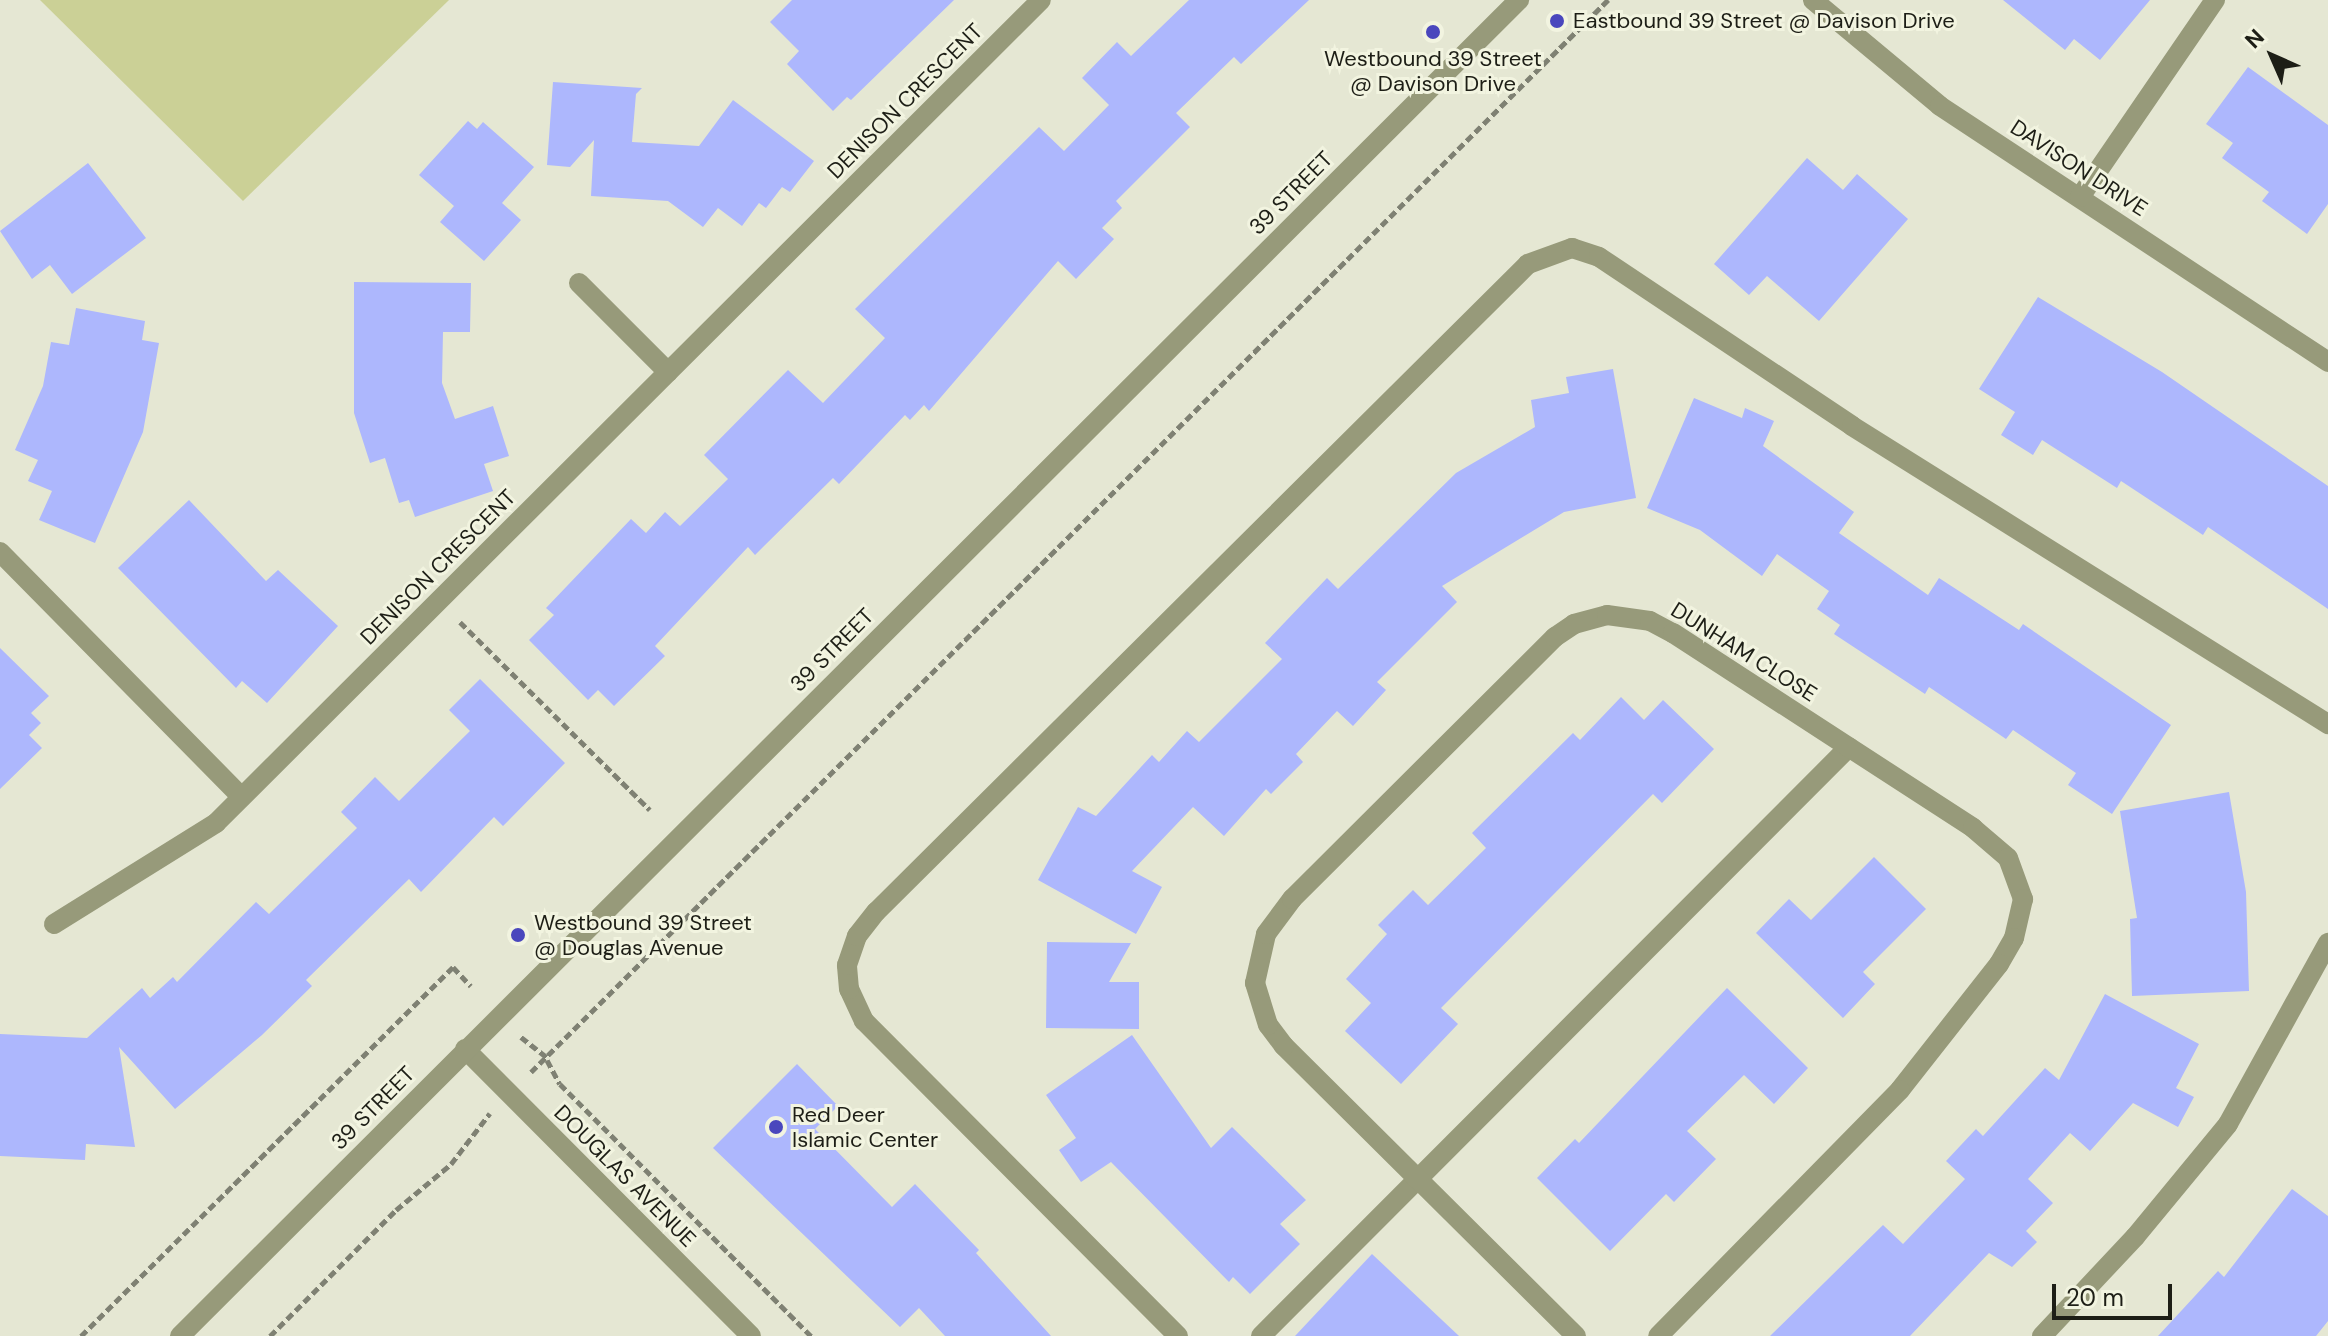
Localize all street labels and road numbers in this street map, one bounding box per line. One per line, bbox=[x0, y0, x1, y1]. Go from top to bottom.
street label: DENISON CRESCENT bbox=[822, 18, 988, 184]
street label: DAVISON DRIVE bbox=[2006, 114, 2152, 222]
street label: 39 STREET bbox=[1244, 146, 1338, 240]
street label: DENISON CRESCENT bbox=[355, 484, 521, 650]
street label: DUNHAM CLOSE bbox=[1666, 597, 1822, 707]
street label: 39 STREET bbox=[785, 603, 879, 697]
street label: 39 STREET bbox=[326, 1061, 420, 1155]
street label: DOUGLAS AVENUE bbox=[549, 1100, 701, 1252]

